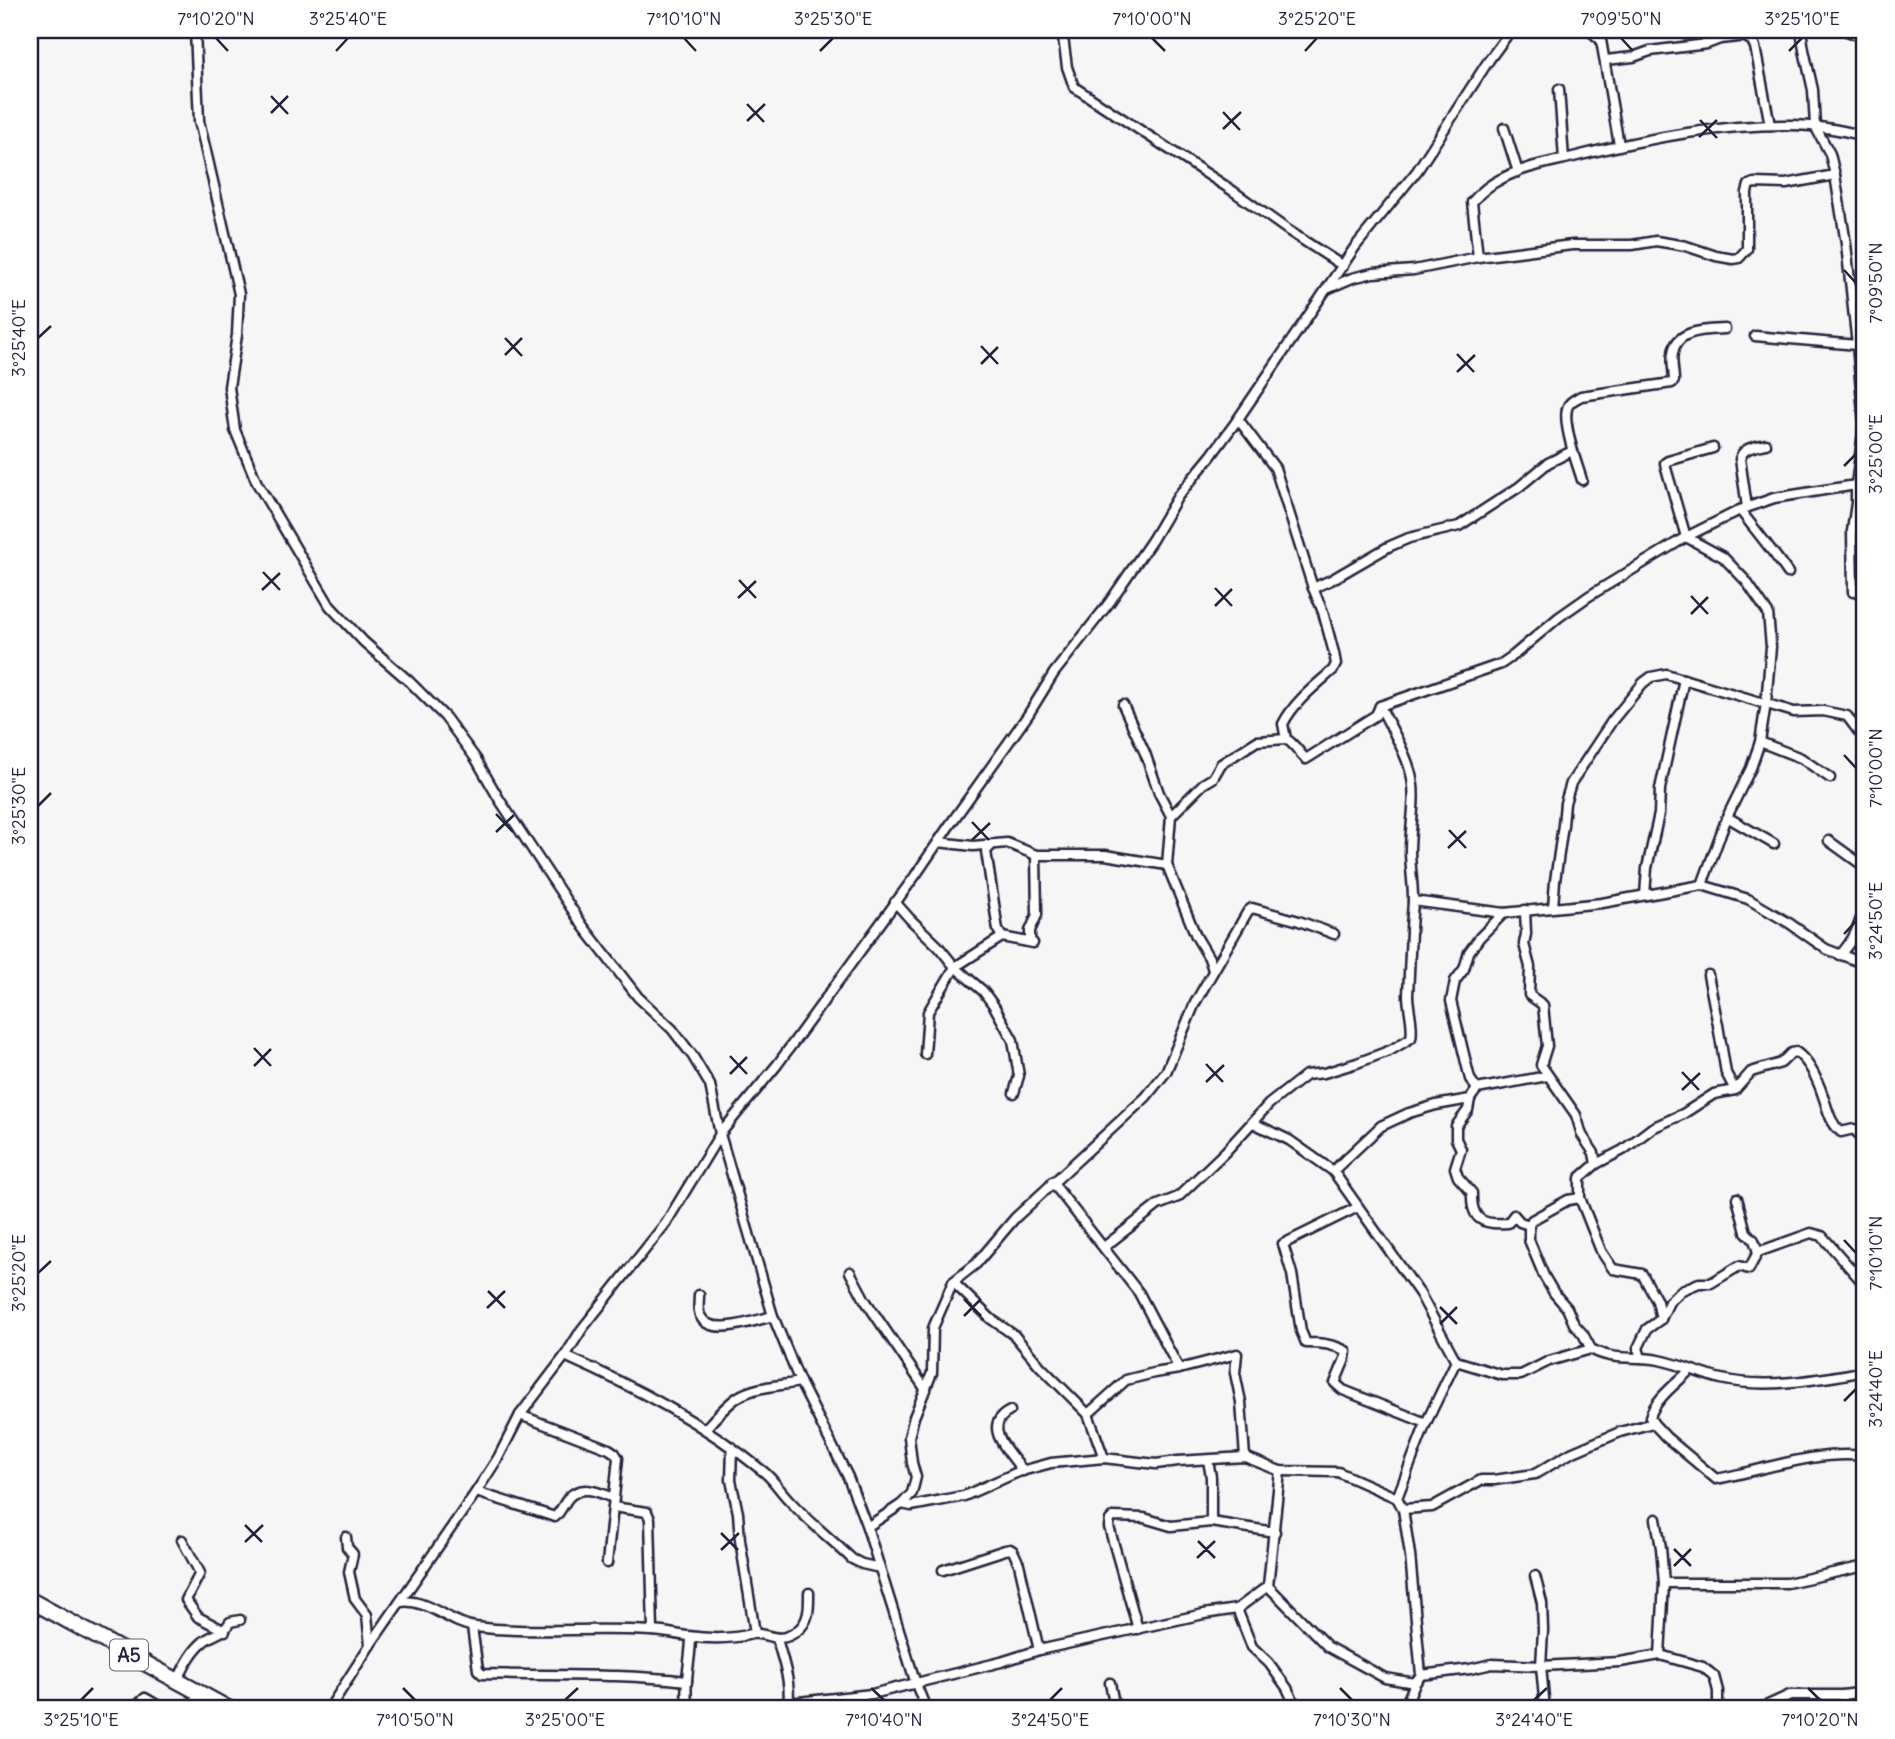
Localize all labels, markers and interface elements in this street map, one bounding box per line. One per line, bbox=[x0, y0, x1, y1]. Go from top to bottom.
text: 7°10'20"N bbox=[177, 7, 255, 30]
text: 3°25'40"E bbox=[309, 7, 387, 30]
text: 7°10'10"N bbox=[647, 7, 721, 30]
text: 3°25'30"E bbox=[794, 7, 872, 30]
text: 7°10'00"N bbox=[1112, 7, 1192, 30]
text: 3°25'20"E bbox=[1278, 7, 1356, 30]
text: 7°09'50"N bbox=[1580, 7, 1662, 30]
text: 3°25'10"E bbox=[1764, 7, 1840, 30]
text: 7°09'50"N bbox=[1864, 242, 1887, 324]
text: 3°25'40"E bbox=[7, 299, 30, 377]
text: 3°25'00"E bbox=[1864, 414, 1887, 494]
text: 7°10'00"N bbox=[1864, 728, 1887, 808]
text: 3°25'30"E bbox=[7, 767, 30, 845]
text: 3°24'50"E bbox=[1864, 882, 1887, 960]
text: 7°10'10"N bbox=[1864, 1216, 1887, 1290]
text: 3°25'20"E bbox=[7, 1234, 30, 1312]
text: 3°24'40"E bbox=[1864, 1350, 1887, 1428]
road number: A5 bbox=[110, 1639, 148, 1670]
text: 3°25'10"E bbox=[43, 1708, 119, 1731]
text: 7°10'50"N bbox=[376, 1708, 454, 1731]
text: 3°25'00"E bbox=[525, 1708, 605, 1731]
text: 7°10'40"N bbox=[845, 1708, 923, 1731]
text: 3°24'50"E bbox=[1011, 1708, 1089, 1731]
text: 7°10'30"N bbox=[1313, 1708, 1391, 1731]
text: 3°24'40"E bbox=[1495, 1708, 1573, 1731]
text: 7°10'20"N bbox=[1781, 1708, 1859, 1731]

